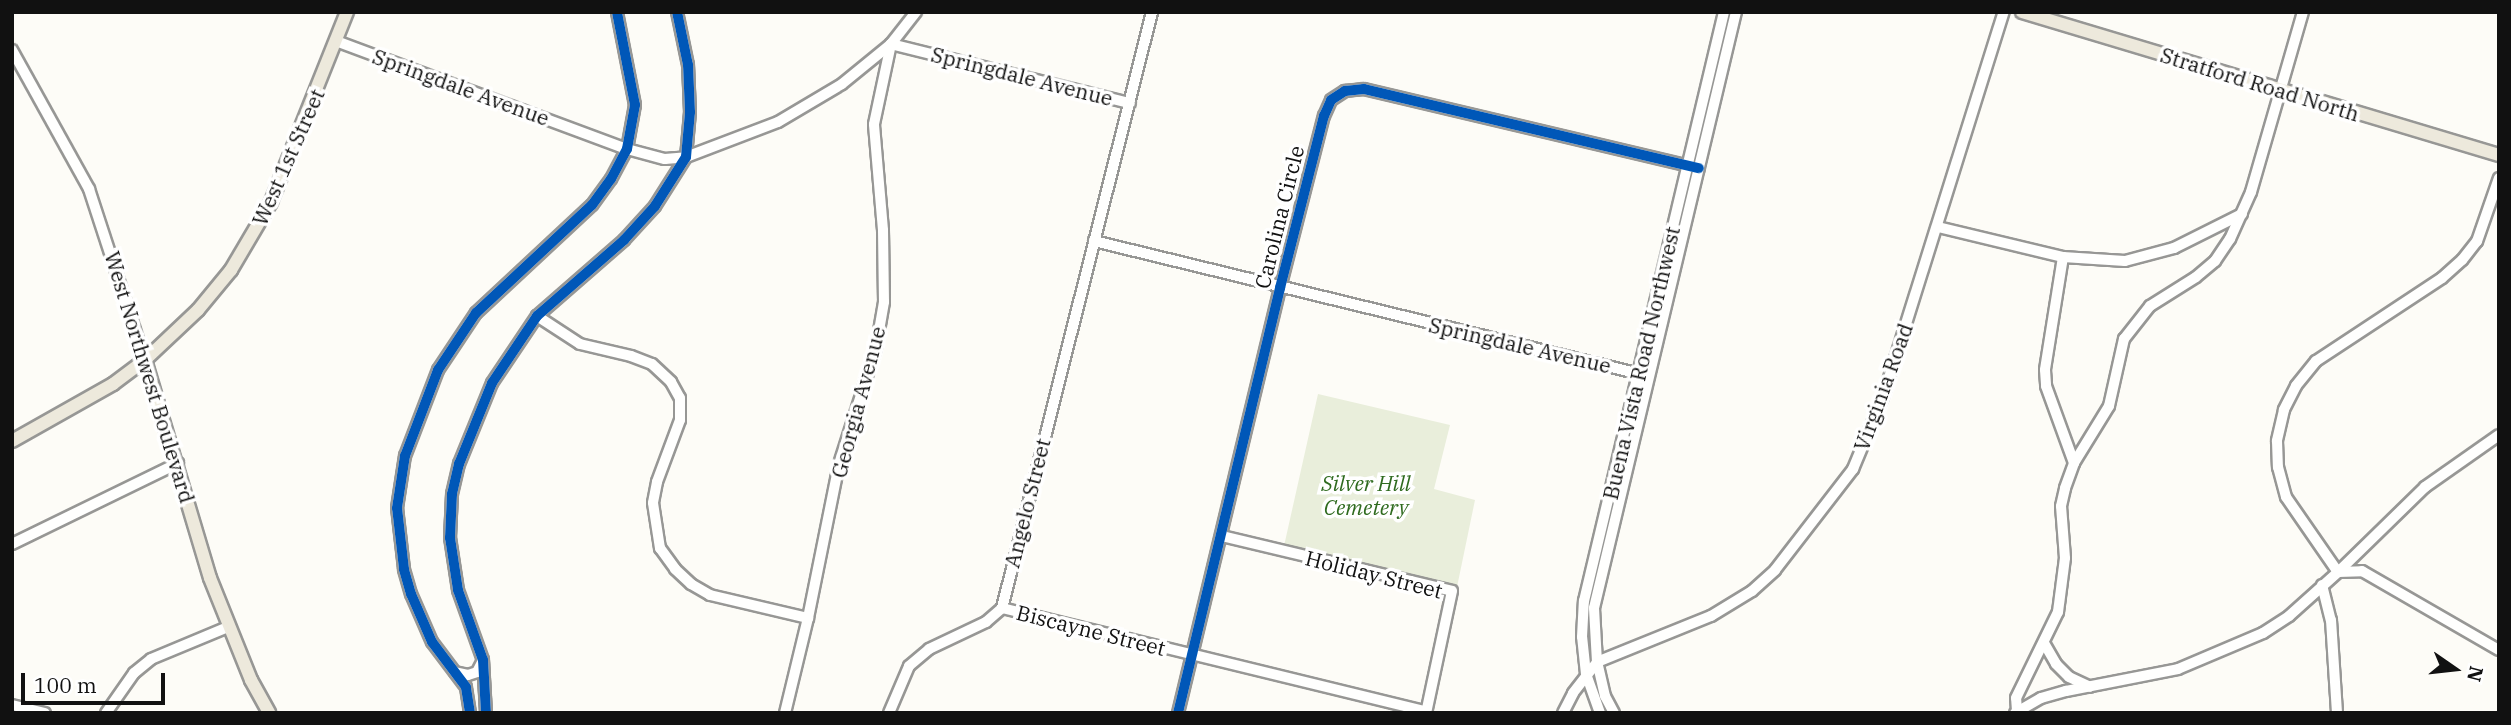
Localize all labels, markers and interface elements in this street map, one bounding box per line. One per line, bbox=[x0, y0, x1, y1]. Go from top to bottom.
street label: Springdale Avenue bbox=[929, 41, 1115, 111]
street label: Stratford Road North bbox=[2158, 42, 2362, 126]
street label: Springdale Avenue bbox=[369, 43, 553, 131]
street label: West 1st Street bbox=[247, 85, 329, 229]
street label: Carolina Circle bbox=[1249, 143, 1309, 291]
street label: Buena Vista Road Northwest bbox=[1597, 224, 1685, 502]
street label: West Northwest Boulevard bbox=[100, 248, 200, 506]
street label: Springdale Avenue bbox=[1426, 312, 1614, 378]
street label: Virginia Road bbox=[1848, 320, 1918, 454]
street label: Georgia Avenue bbox=[826, 324, 890, 480]
street label: Angelo Street bbox=[999, 436, 1055, 570]
park label: Silver Hill Cemetery bbox=[1321, 470, 1411, 520]
street label: Holiday Street bbox=[1303, 545, 1445, 603]
street label: Biscayne Street bbox=[1014, 599, 1168, 661]
north arrow bbox=[2420, 634, 2490, 704]
scale bar bbox=[24, 658, 168, 702]
text: N bbox=[2462, 664, 2489, 684]
text: 100 m bbox=[34, 671, 97, 699]

